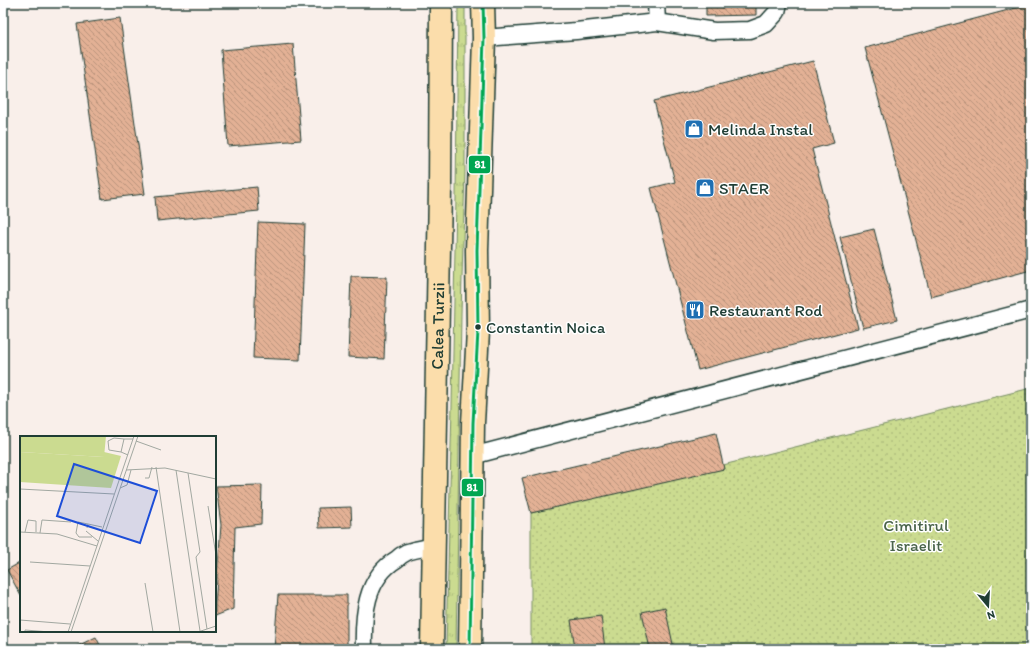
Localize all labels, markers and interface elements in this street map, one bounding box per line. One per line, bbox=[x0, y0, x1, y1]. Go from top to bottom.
shop icon: Melinda Instal bbox=[683, 118, 705, 140]
place label: Melinda Instal bbox=[708, 119, 813, 139]
line badge: 81 bbox=[468, 155, 491, 174]
text: 81 bbox=[474, 158, 486, 171]
shop icon: STAER bbox=[694, 177, 716, 199]
place label: STAER bbox=[719, 178, 769, 198]
street label: Calea Turzii bbox=[427, 282, 448, 370]
restaurant icon: Restaurant Rod bbox=[684, 299, 706, 321]
place label: Restaurant Rod bbox=[709, 300, 823, 320]
place label: Constantin Noica bbox=[486, 318, 606, 337]
marker: Constantin Noica bbox=[473, 322, 483, 332]
inset map bbox=[20, 436, 216, 632]
line badge: 81 bbox=[461, 478, 484, 497]
text: 81 bbox=[466, 481, 478, 494]
park label: Cimitirul Israelit bbox=[883, 515, 949, 555]
north arrow bbox=[968, 586, 1008, 626]
text: N bbox=[985, 608, 996, 622]

